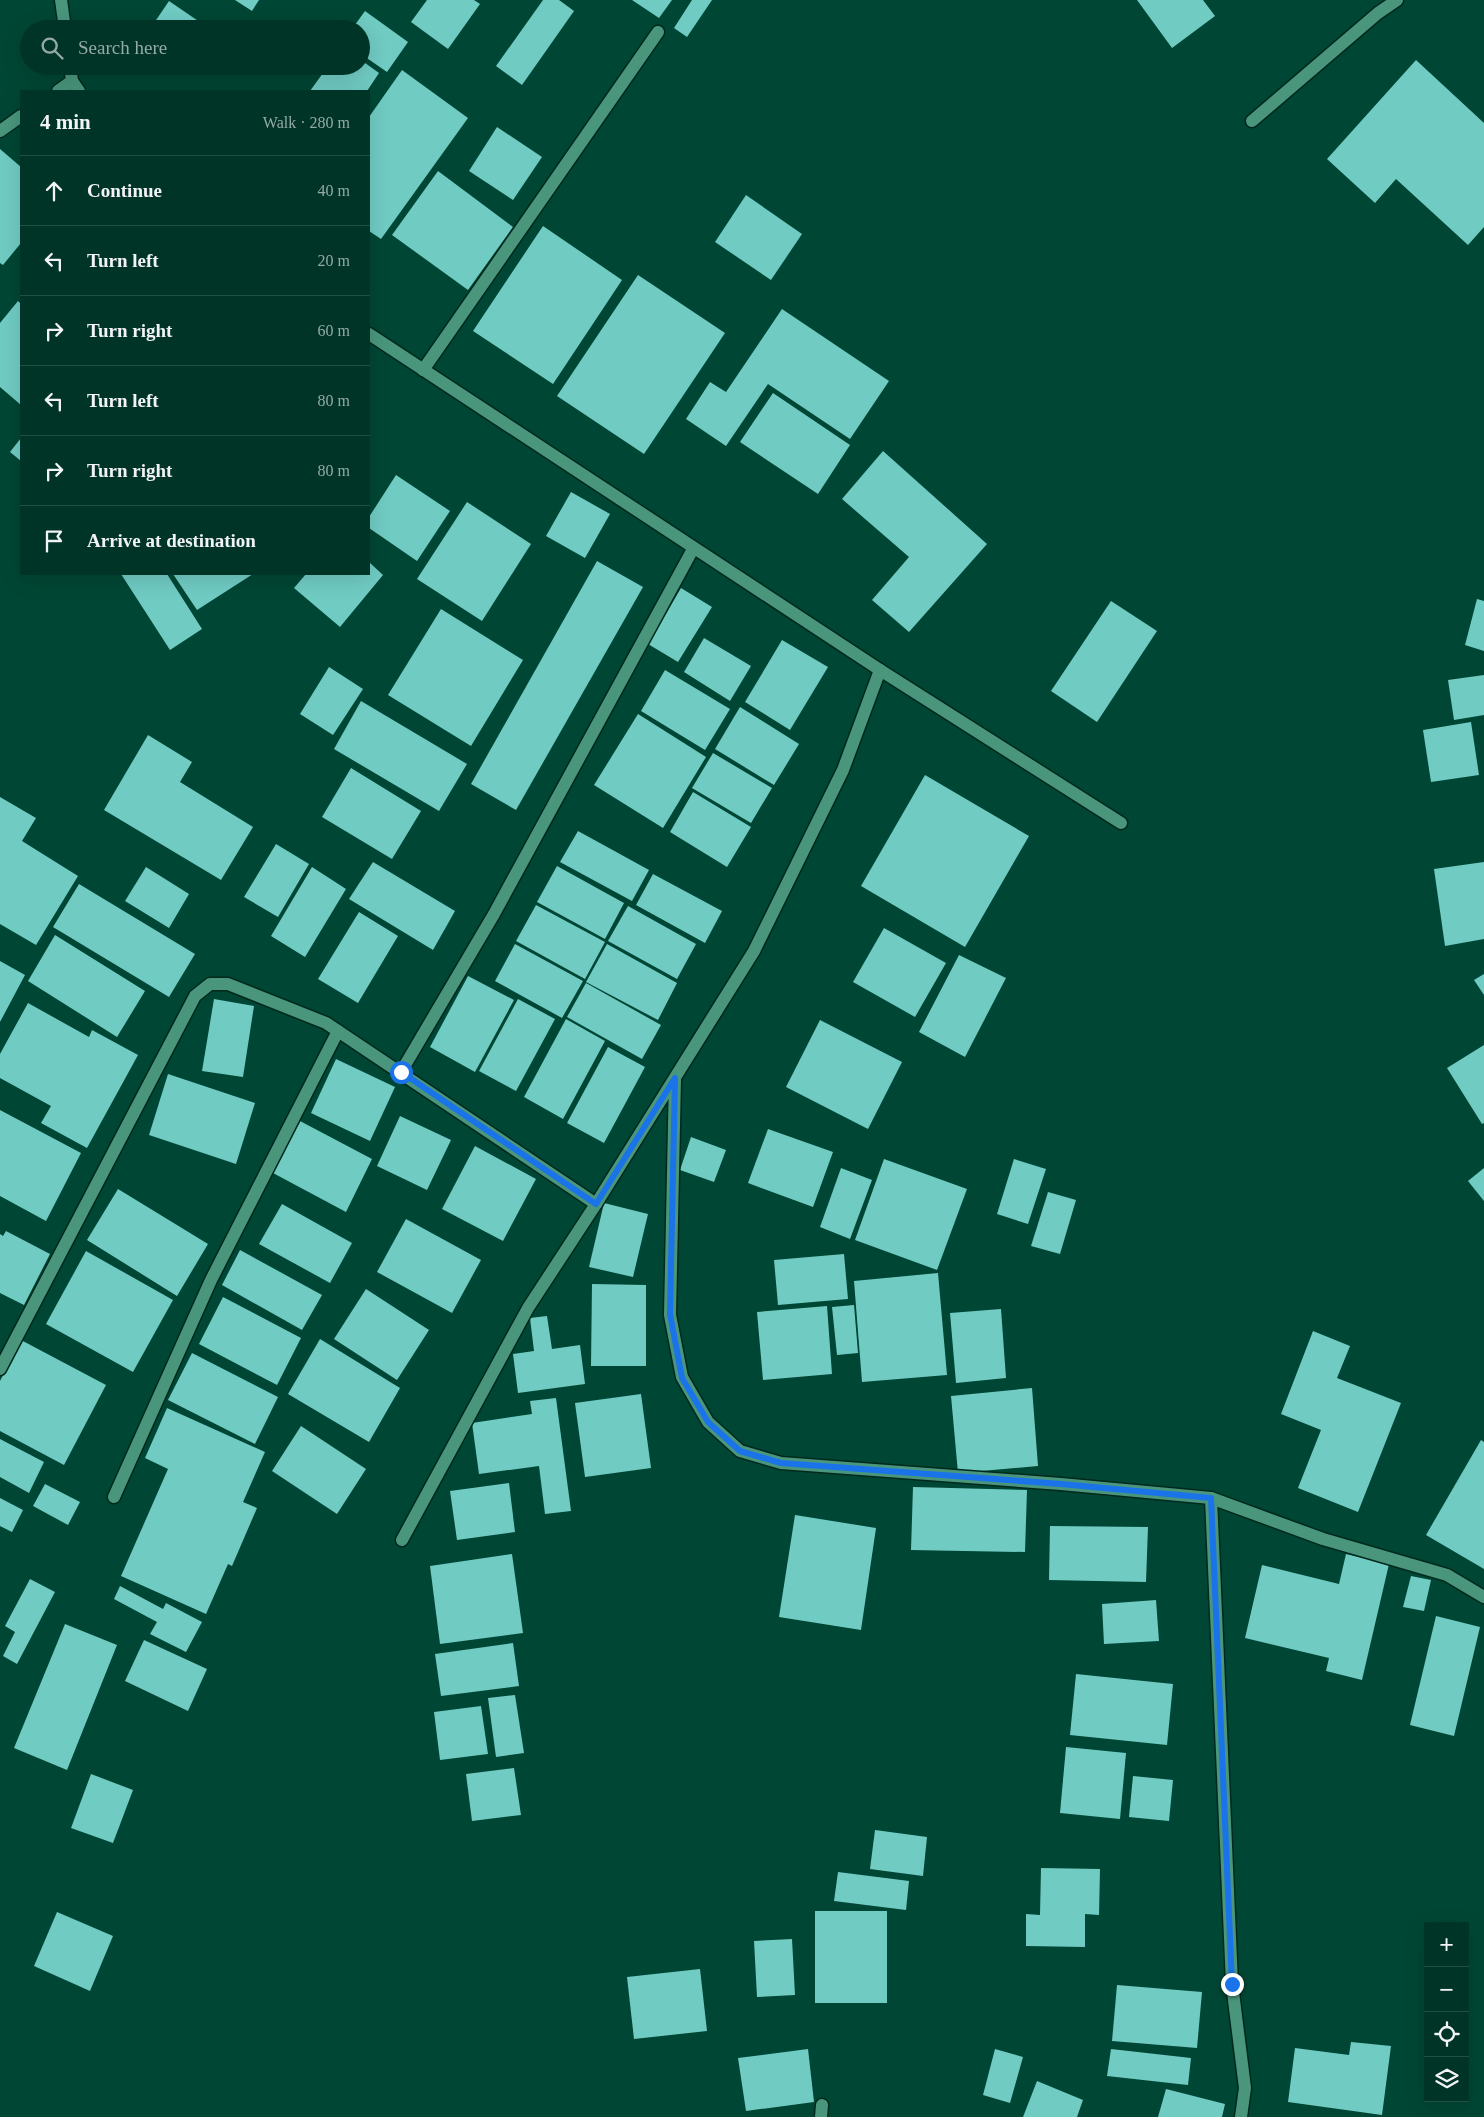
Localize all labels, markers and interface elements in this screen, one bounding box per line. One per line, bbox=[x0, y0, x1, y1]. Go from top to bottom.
search box bbox=[20, 20, 370, 75]
icon: search bbox=[38, 34, 66, 62]
text: Search here bbox=[78, 37, 167, 58]
text: 4 min bbox=[40, 110, 91, 134]
text: Walk · 280 m bbox=[263, 114, 350, 131]
icon: ahead bbox=[40, 177, 68, 205]
text: Continue bbox=[87, 180, 162, 201]
text: 40 m bbox=[318, 182, 350, 199]
icon: left bbox=[40, 247, 68, 275]
text: Turn left bbox=[87, 250, 159, 271]
text: 20 m bbox=[318, 252, 350, 269]
icon: right bbox=[40, 317, 68, 345]
text: Turn right bbox=[87, 320, 172, 341]
text: 60 m bbox=[318, 322, 350, 339]
icon: left bbox=[40, 387, 68, 415]
text: Turn left bbox=[87, 390, 159, 411]
text: 80 m bbox=[318, 392, 350, 409]
icon: right bbox=[40, 457, 68, 485]
text: Turn right bbox=[87, 460, 172, 481]
text: 80 m bbox=[318, 462, 350, 479]
icon: arrive bbox=[40, 527, 68, 555]
text: Arrive at destination bbox=[87, 530, 256, 551]
route start bbox=[390, 1061, 413, 1084]
map controls bbox=[1424, 1922, 1469, 2102]
button: + bbox=[1424, 1922, 1469, 1967]
button: − bbox=[1424, 1967, 1469, 2012]
route end bbox=[1221, 1973, 1244, 1996]
button: locate bbox=[1424, 2012, 1469, 2057]
button: layers bbox=[1424, 2057, 1469, 2102]

